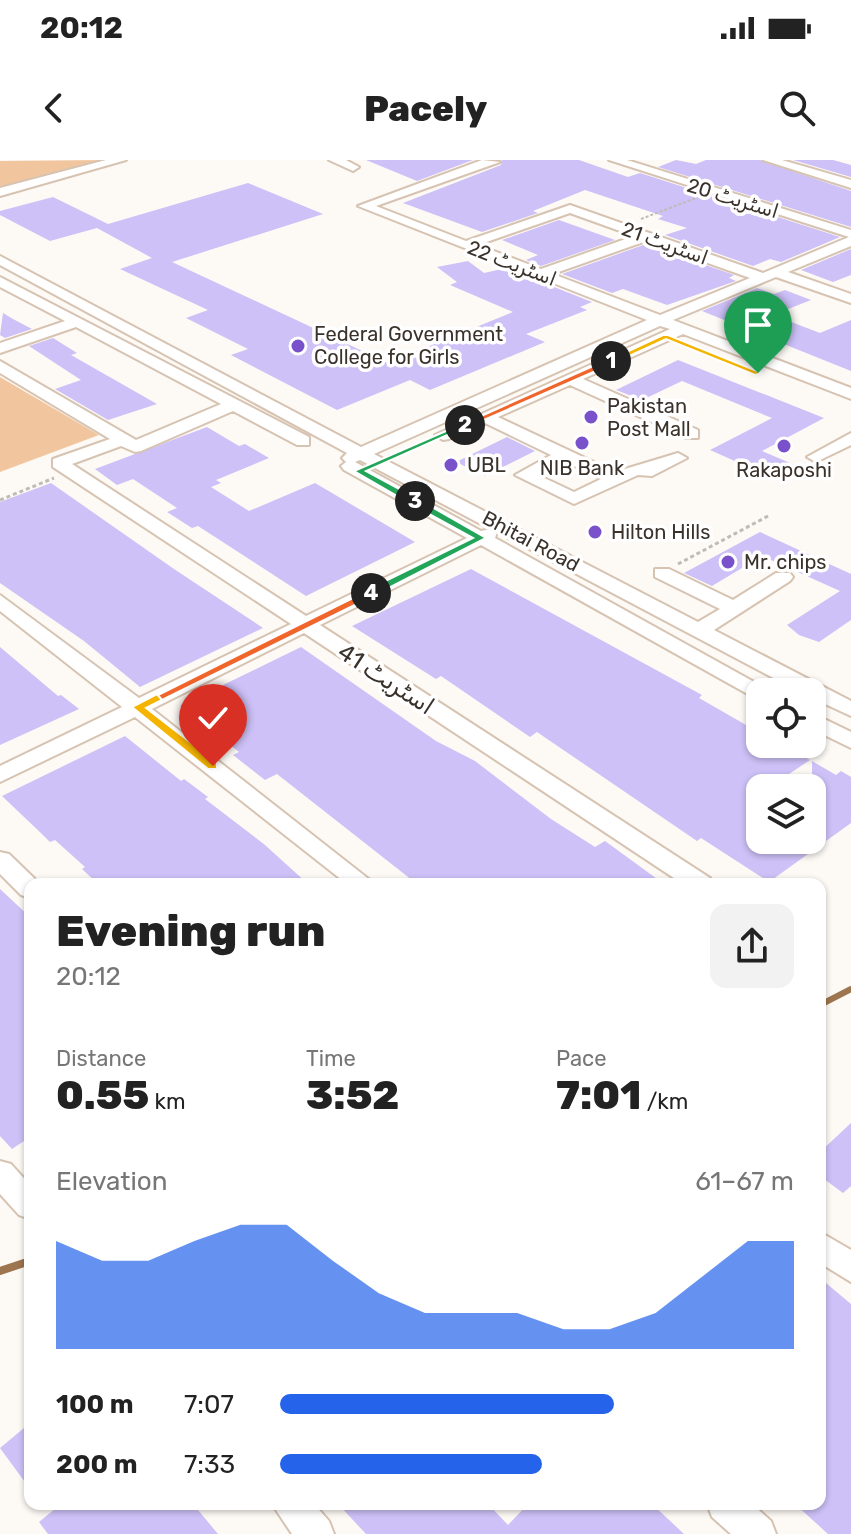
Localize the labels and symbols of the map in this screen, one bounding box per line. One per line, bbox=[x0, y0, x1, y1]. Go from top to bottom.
street label: اسٹریٹ 20 bbox=[684, 173, 782, 223]
street label: اسٹریٹ 21 bbox=[618, 216, 712, 270]
street label: اسٹریٹ 22 bbox=[464, 235, 560, 291]
pin bbox=[724, 291, 792, 373]
place label: Federal Government College for Girls bbox=[314, 322, 503, 369]
marker: Federal Government College for Girls bbox=[289, 337, 307, 355]
pin: 1 bbox=[591, 341, 631, 381]
place label: Pakistan Post Mall bbox=[607, 394, 691, 441]
pin: 2 bbox=[445, 405, 485, 445]
marker: Pakistan Post Mall bbox=[582, 408, 600, 426]
marker: NIB Bank bbox=[573, 434, 591, 452]
marker: Rakaposhi bbox=[775, 437, 793, 455]
place label: UBL bbox=[467, 453, 506, 477]
marker: UBL bbox=[442, 456, 460, 474]
place label: NIB Bank bbox=[540, 456, 625, 480]
place label: Rakaposhi bbox=[736, 458, 832, 482]
pin: 3 bbox=[395, 481, 435, 521]
street label: Bhitai Road bbox=[478, 505, 584, 577]
place label: Hilton Hills bbox=[611, 520, 710, 544]
marker: Hilton Hills bbox=[586, 523, 604, 541]
place label: Mr. chips bbox=[744, 550, 827, 574]
marker: Mr. chips bbox=[719, 553, 737, 571]
pin: 4 bbox=[351, 573, 391, 613]
street label: اسٹریٹ 41 bbox=[333, 638, 439, 720]
pin bbox=[179, 684, 247, 766]

